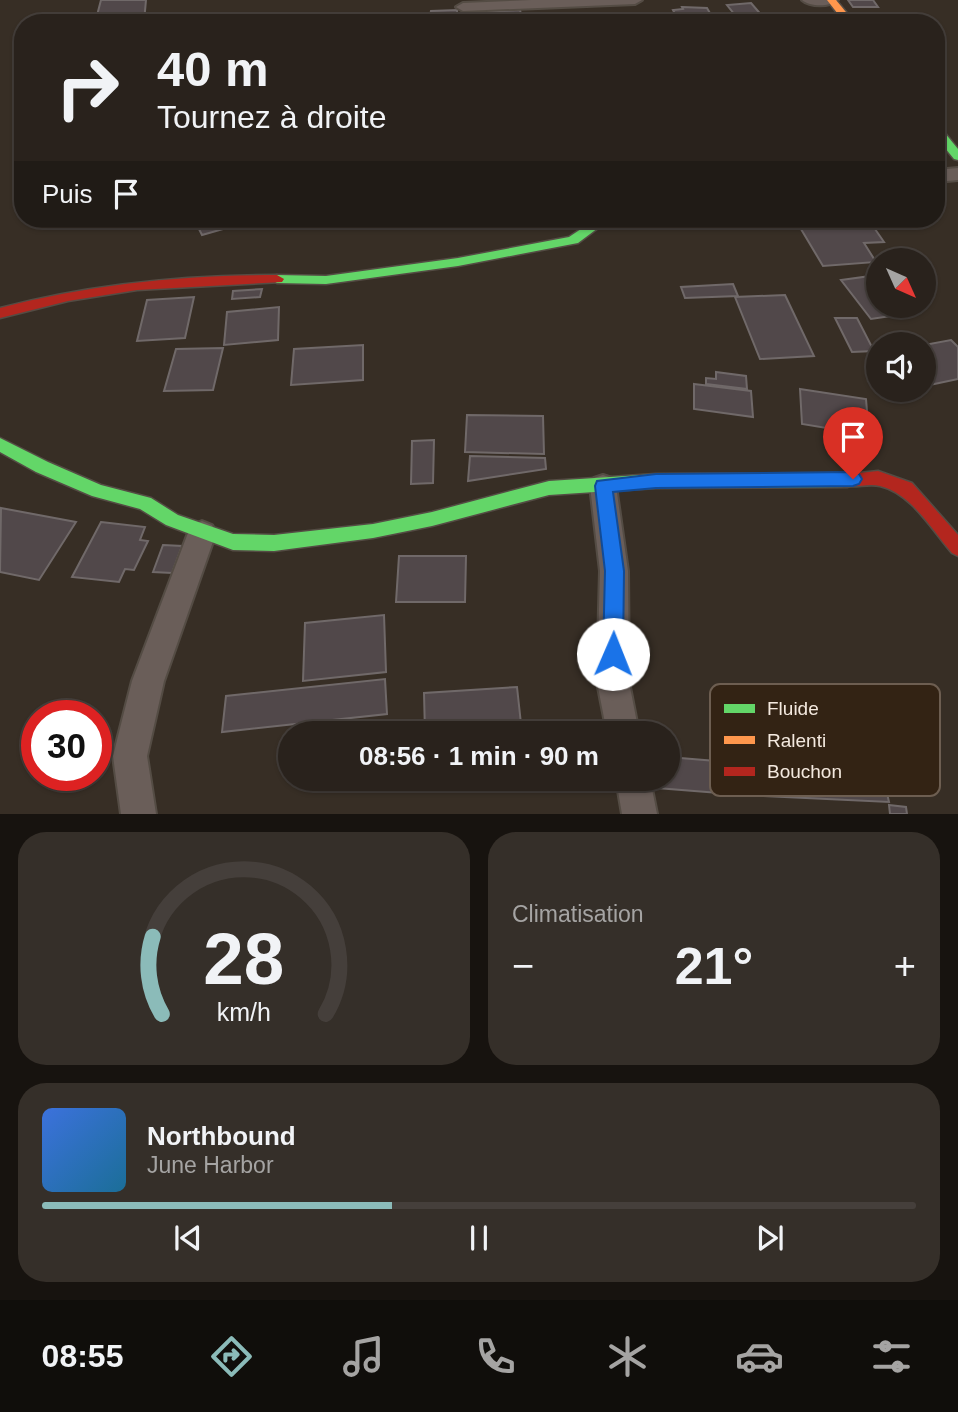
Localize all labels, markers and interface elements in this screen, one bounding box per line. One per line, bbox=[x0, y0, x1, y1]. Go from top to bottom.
icon: right bbox=[42, 42, 133, 133]
text: 40 m bbox=[157, 42, 269, 96]
text: Tournez à droite bbox=[157, 99, 386, 135]
icon: arrive bbox=[107, 175, 145, 213]
text: Puis bbox=[42, 179, 93, 209]
north arrow bbox=[866, 248, 936, 318]
map controls bbox=[866, 248, 936, 402]
button: sound bbox=[866, 332, 936, 402]
pin bbox=[823, 407, 883, 479]
icon: arrive bbox=[834, 418, 872, 456]
position arrow bbox=[576, 617, 650, 691]
legend bbox=[710, 684, 940, 796]
text: Fluide bbox=[767, 698, 819, 719]
speed limit sign: 30 bbox=[21, 700, 112, 791]
text: Ralenti bbox=[767, 730, 826, 751]
text: 08:56 · 1 min · 90 m bbox=[359, 741, 599, 771]
text: Bouchon bbox=[767, 761, 842, 782]
text: Climatisation bbox=[512, 901, 644, 927]
text: 28 bbox=[204, 919, 284, 1000]
text: 21° bbox=[675, 937, 753, 995]
text: − bbox=[512, 945, 534, 987]
text: + bbox=[894, 945, 916, 987]
text: km/h bbox=[217, 998, 271, 1026]
text: Northbound bbox=[147, 1121, 296, 1151]
text: June Harbor bbox=[147, 1152, 274, 1178]
icon: previous bbox=[169, 1219, 207, 1257]
icon: pause bbox=[460, 1219, 498, 1257]
icon: next bbox=[751, 1219, 789, 1257]
icon: directions bbox=[207, 1332, 256, 1381]
icon: music bbox=[339, 1332, 388, 1381]
icon: phone bbox=[471, 1332, 520, 1381]
icon: climate bbox=[603, 1332, 652, 1381]
icon: car bbox=[735, 1332, 784, 1381]
icon: filters bbox=[867, 1332, 916, 1381]
text: 08:55 bbox=[42, 1338, 123, 1374]

